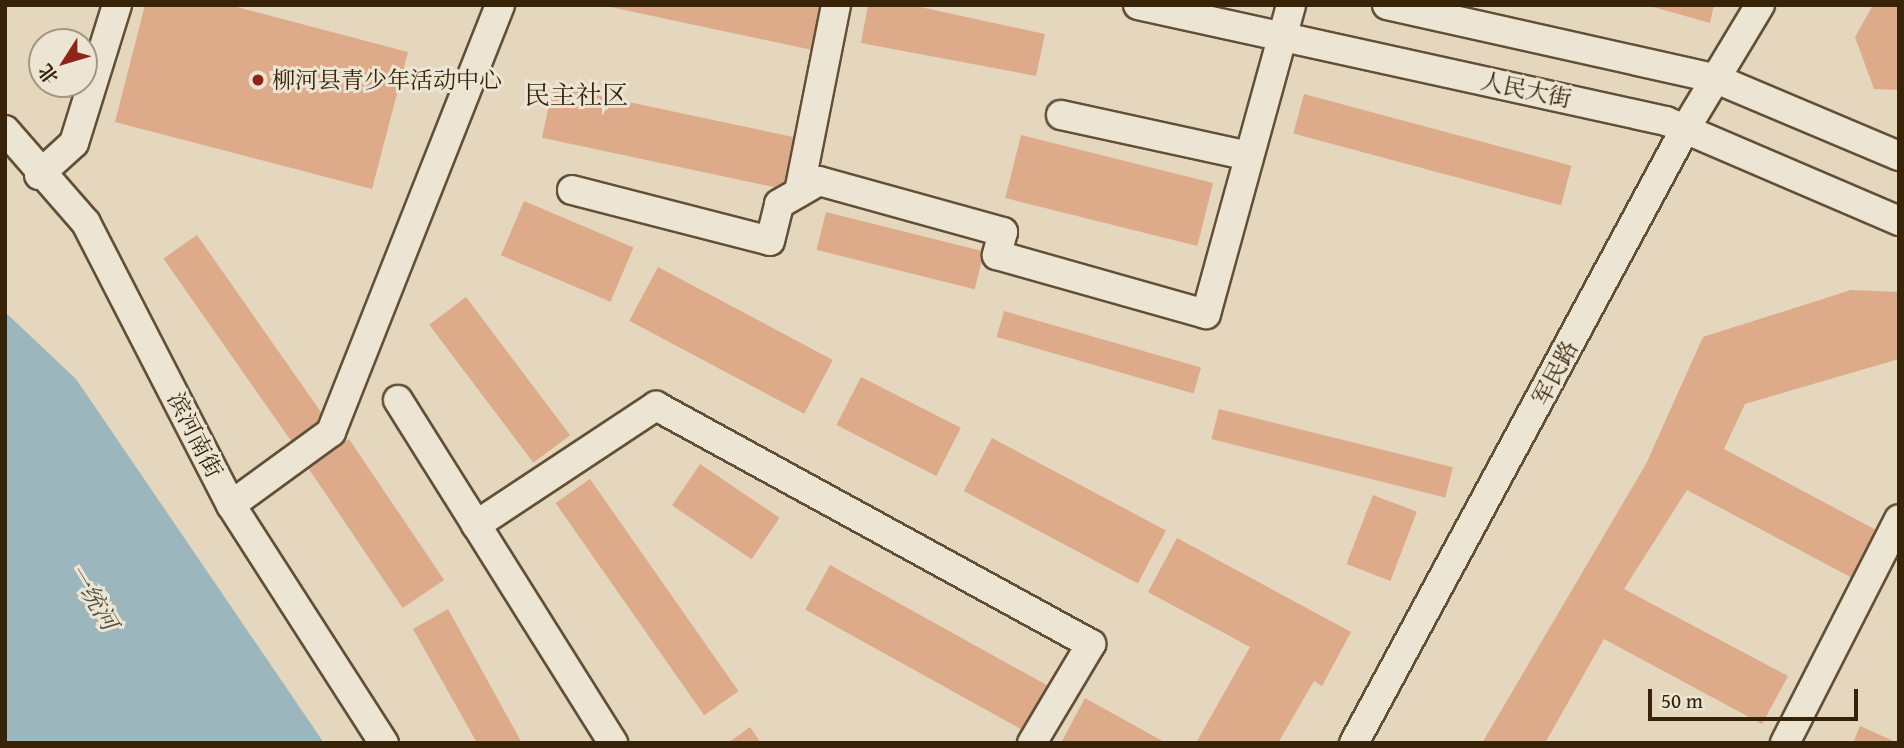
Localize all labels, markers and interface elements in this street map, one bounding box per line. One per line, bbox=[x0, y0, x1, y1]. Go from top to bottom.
north arrow bbox=[28, 28, 98, 98]
text: 北 bbox=[31, 58, 65, 90]
place label: 柳河县青少年活动中心 bbox=[272, 66, 502, 94]
street label: 人民大街 bbox=[1478, 67, 1574, 113]
marker: 柳河县青少年活动中心 bbox=[250, 72, 266, 88]
district label: 民主社区 bbox=[524, 79, 628, 111]
street label: 军民路 bbox=[1527, 336, 1583, 410]
street label: 滨河南街 bbox=[162, 388, 228, 482]
water label: 一统河 bbox=[62, 559, 124, 635]
scale bar bbox=[1652, 674, 1862, 718]
text: 50 m bbox=[1661, 685, 1703, 716]

